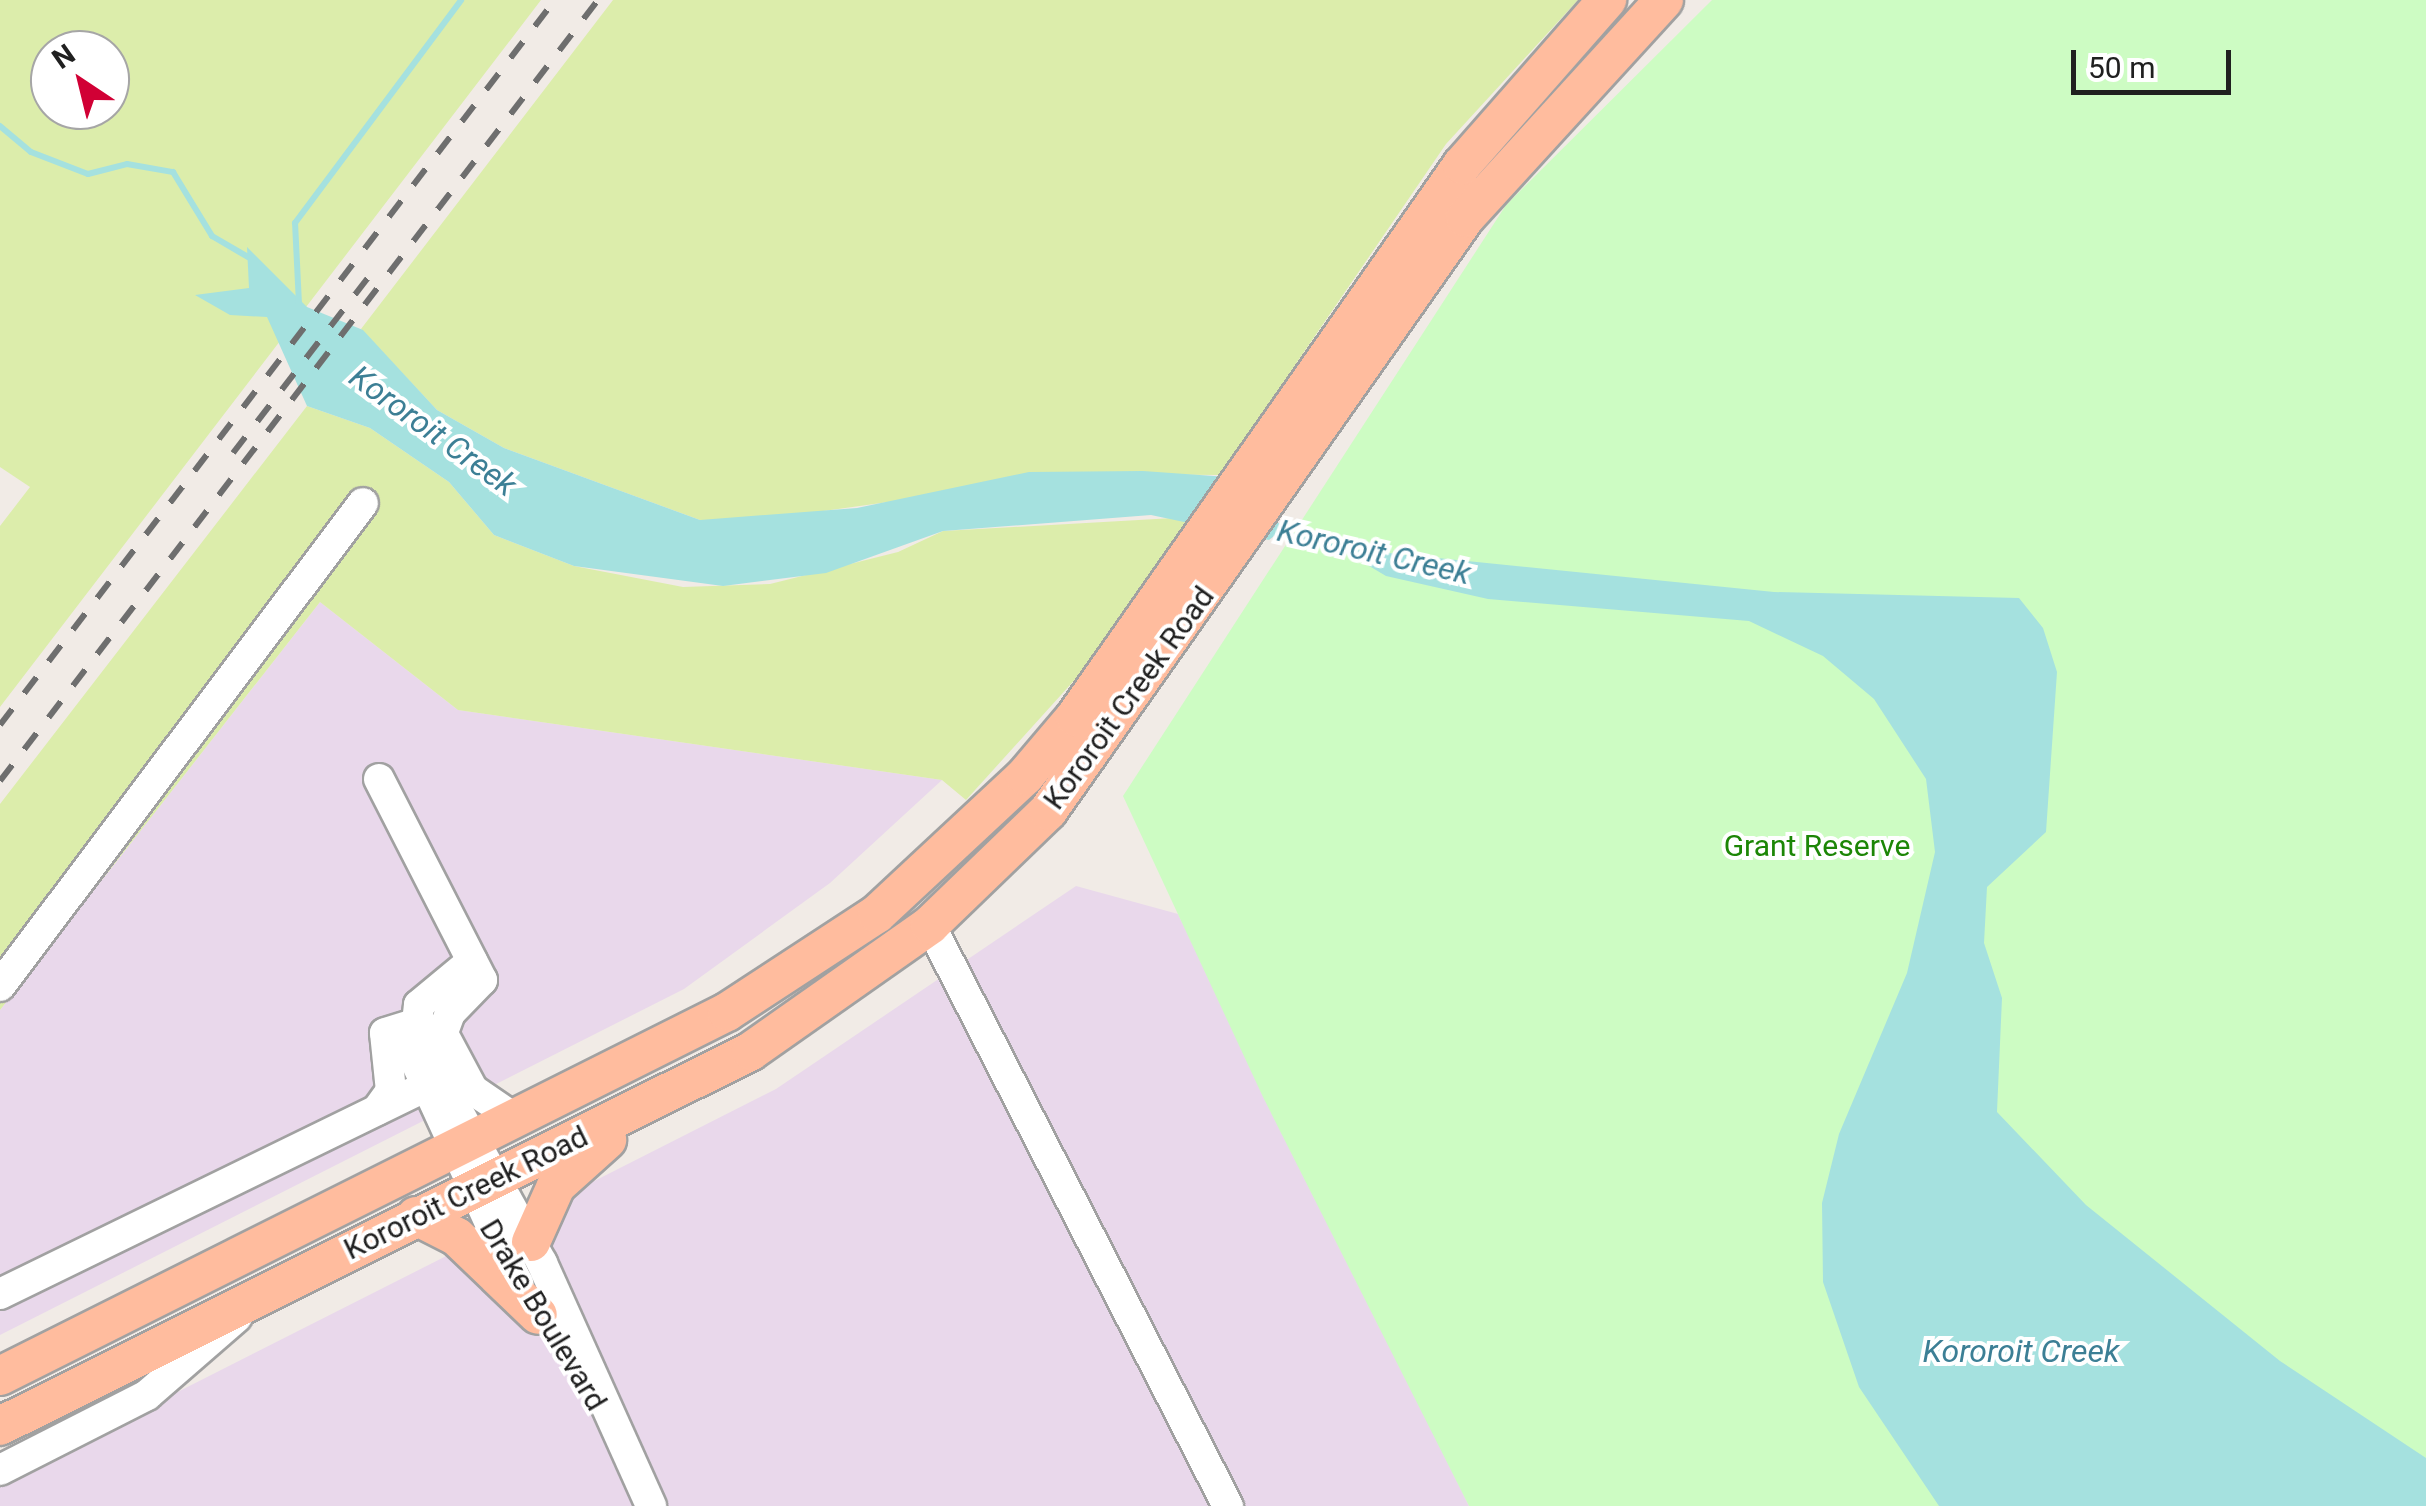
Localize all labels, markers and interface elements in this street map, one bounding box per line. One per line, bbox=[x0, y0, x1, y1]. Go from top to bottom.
north arrow bbox=[30, 30, 130, 130]
scale bar bbox=[2076, 30, 2236, 92]
text: N bbox=[46, 37, 81, 76]
text: 50 m bbox=[2088, 50, 2155, 85]
water label: Kororoit Creek bbox=[342, 358, 524, 504]
water label: Kororoit Creek bbox=[1274, 511, 1474, 593]
street label: Kororoit Creek Road bbox=[1036, 580, 1222, 816]
park label: Grant Reserve bbox=[1724, 828, 1910, 864]
street label: Kororoit Creek Road bbox=[338, 1118, 594, 1268]
street label: Drake Boulevard bbox=[472, 1213, 614, 1417]
water label: Kororoit Creek bbox=[1922, 1332, 2120, 1370]

